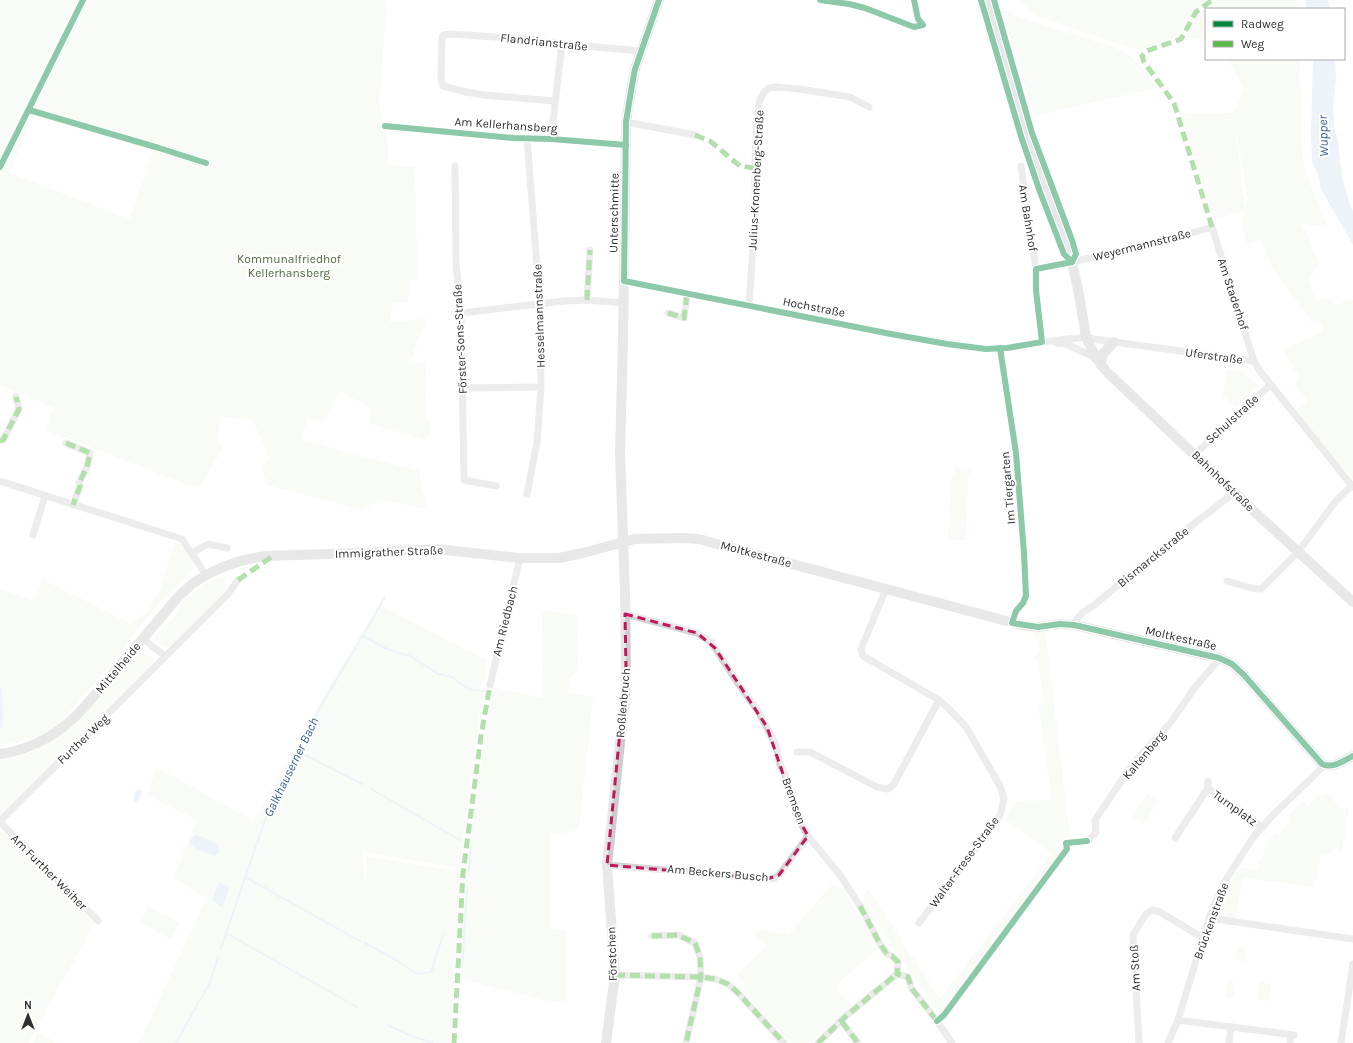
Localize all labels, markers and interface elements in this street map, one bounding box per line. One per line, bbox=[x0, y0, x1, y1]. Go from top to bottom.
legend bbox=[1205, 8, 1345, 60]
text: Radweg bbox=[1241, 17, 1284, 31]
street label: Flandrianstraße bbox=[500, 30, 588, 54]
text: Weg bbox=[1241, 37, 1265, 51]
street label: Julius-Kronenberg-Straße bbox=[745, 110, 767, 250]
street label: Am Kellerhansberg bbox=[454, 114, 558, 136]
water label: Wupper bbox=[1315, 114, 1331, 157]
street label: Unterschmitte bbox=[606, 173, 622, 253]
street label: Am Bahnhof bbox=[1016, 184, 1040, 253]
street label: Weyermannstraße bbox=[1092, 226, 1192, 264]
park label: Kommunalfriedhof Kellerhansberg bbox=[237, 252, 342, 280]
street label: Am Staderhof bbox=[1215, 256, 1251, 333]
street label: Hesselmannstraße bbox=[530, 264, 548, 368]
street label: Förster-Sons-Straße bbox=[450, 284, 470, 394]
street label: Hochstraße bbox=[782, 294, 846, 320]
street label: Uferstraße bbox=[1184, 345, 1244, 367]
street label: Schulstraße bbox=[1203, 392, 1261, 446]
street label: Bahnhofstraße bbox=[1189, 448, 1257, 514]
street label: Im Tiergarten bbox=[998, 451, 1018, 525]
street label: Bismarckstraße bbox=[1114, 524, 1192, 590]
street label: Moltkestraße bbox=[719, 538, 793, 570]
street label: Immigrather Straße bbox=[335, 543, 443, 561]
street label: Am Riedbach bbox=[489, 584, 521, 658]
street label: Moltkestraße bbox=[1144, 623, 1218, 653]
street label: Mittelheide bbox=[93, 640, 143, 696]
street label: Roßlenbruch bbox=[613, 667, 633, 739]
street label: Further Weg bbox=[54, 711, 112, 767]
water label: Galkhauserner Bach bbox=[260, 715, 322, 819]
street label: Kaltenberg bbox=[1120, 728, 1169, 782]
street label: Bremsen bbox=[779, 776, 809, 826]
street label: Turnplatz bbox=[1210, 787, 1260, 829]
street label: Walter-Frese-Straße bbox=[926, 814, 1002, 910]
street label: Am Further Weiher bbox=[8, 831, 90, 913]
street label: Am Beckers Busch bbox=[667, 862, 769, 884]
street label: Brückenstraße bbox=[1191, 881, 1231, 961]
street label: Förstchen bbox=[604, 927, 620, 981]
street label: Am Stoß bbox=[1127, 944, 1143, 992]
north arrow bbox=[8, 995, 48, 1035]
text: N bbox=[24, 999, 32, 1012]

